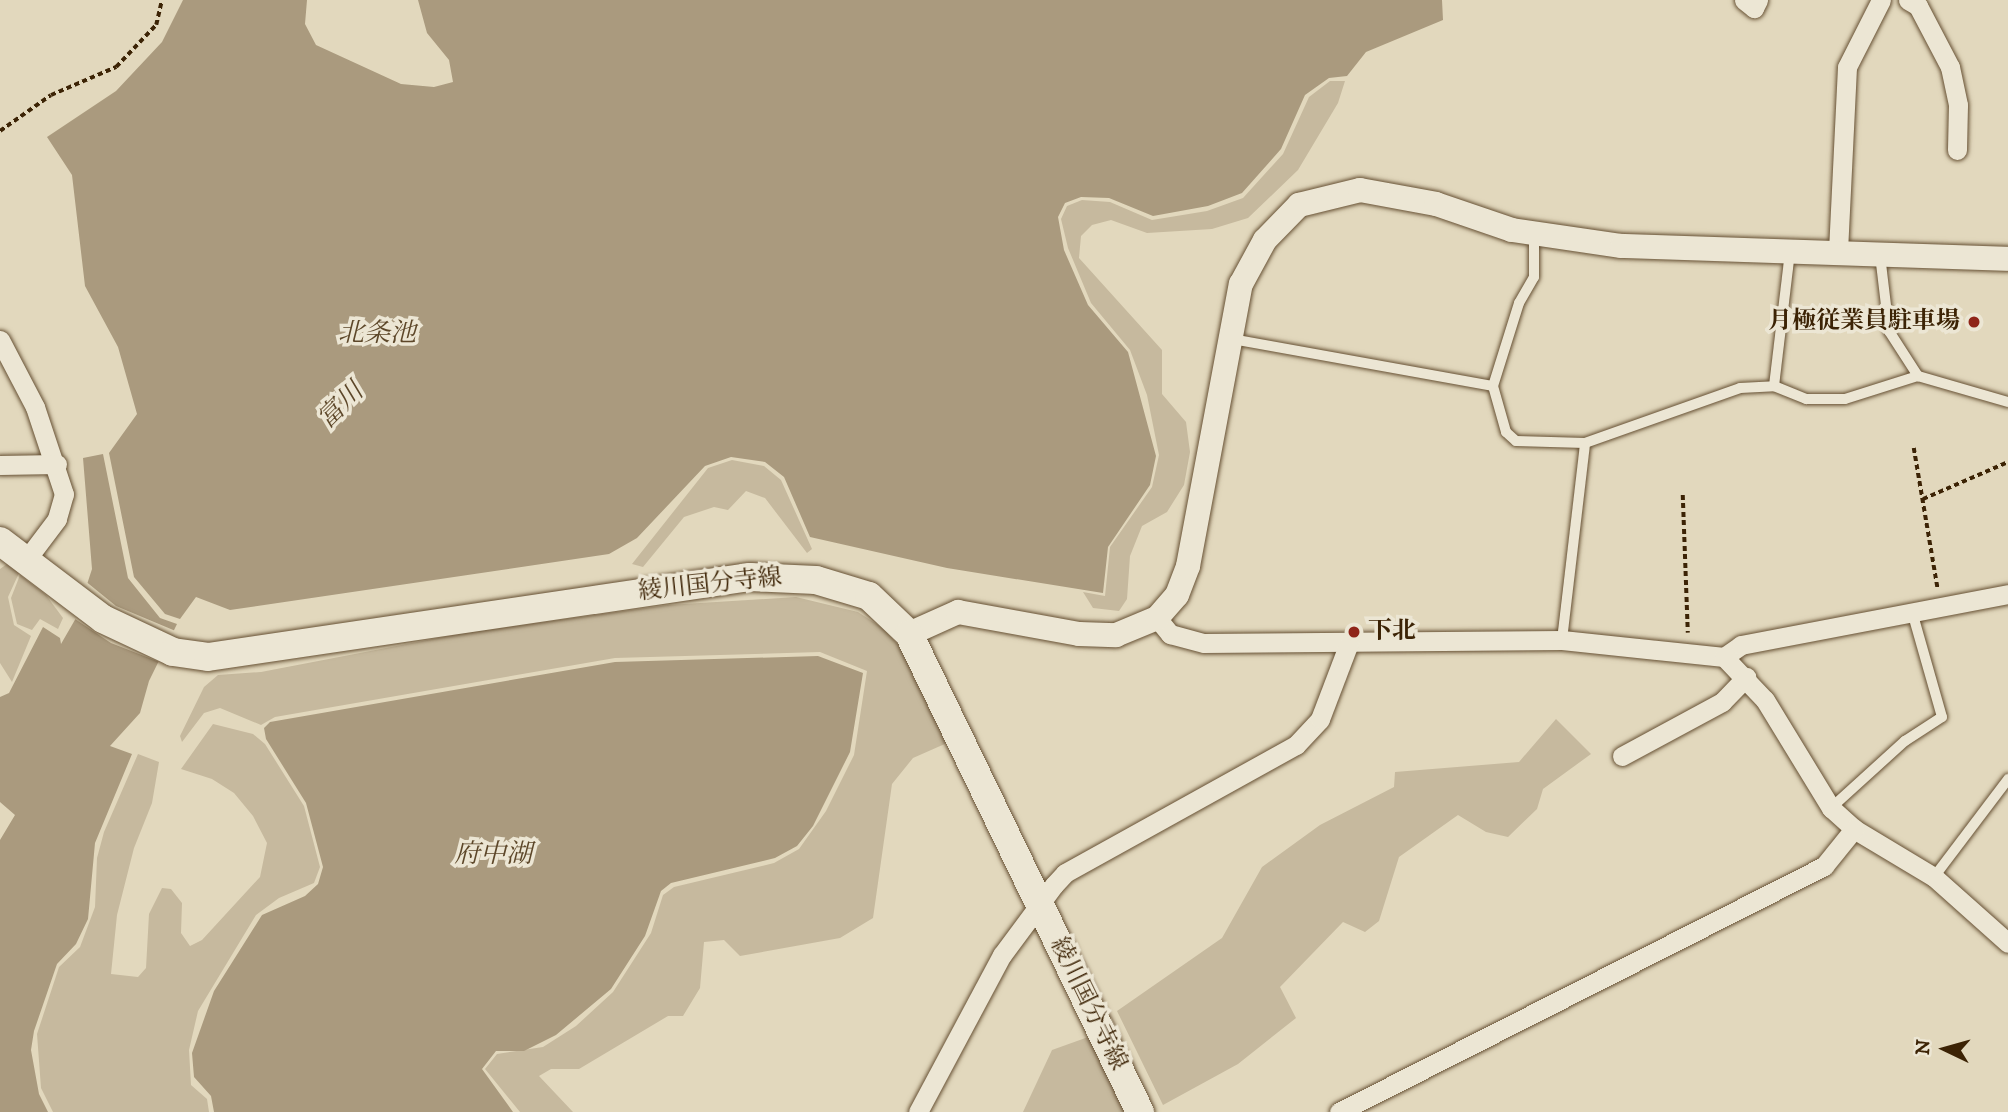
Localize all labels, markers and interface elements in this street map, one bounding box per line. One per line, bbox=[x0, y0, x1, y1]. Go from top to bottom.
place label: 月極従業員駐車場 bbox=[1768, 308, 1960, 336]
marker: 月極従業員駐車場 bbox=[1966, 314, 1982, 330]
water label: 北条池 bbox=[338, 318, 416, 350]
water label: 富川 bbox=[312, 377, 370, 435]
street label: 綾川国分寺線 bbox=[637, 563, 783, 607]
place label: 下北 bbox=[1368, 618, 1416, 646]
marker: 下北 bbox=[1346, 624, 1362, 640]
water label: 府中湖 bbox=[454, 839, 532, 871]
street label: 綾川国分寺線 bbox=[1043, 933, 1133, 1075]
north arrow bbox=[1910, 1014, 1980, 1084]
text: N bbox=[1911, 1038, 1936, 1056]

